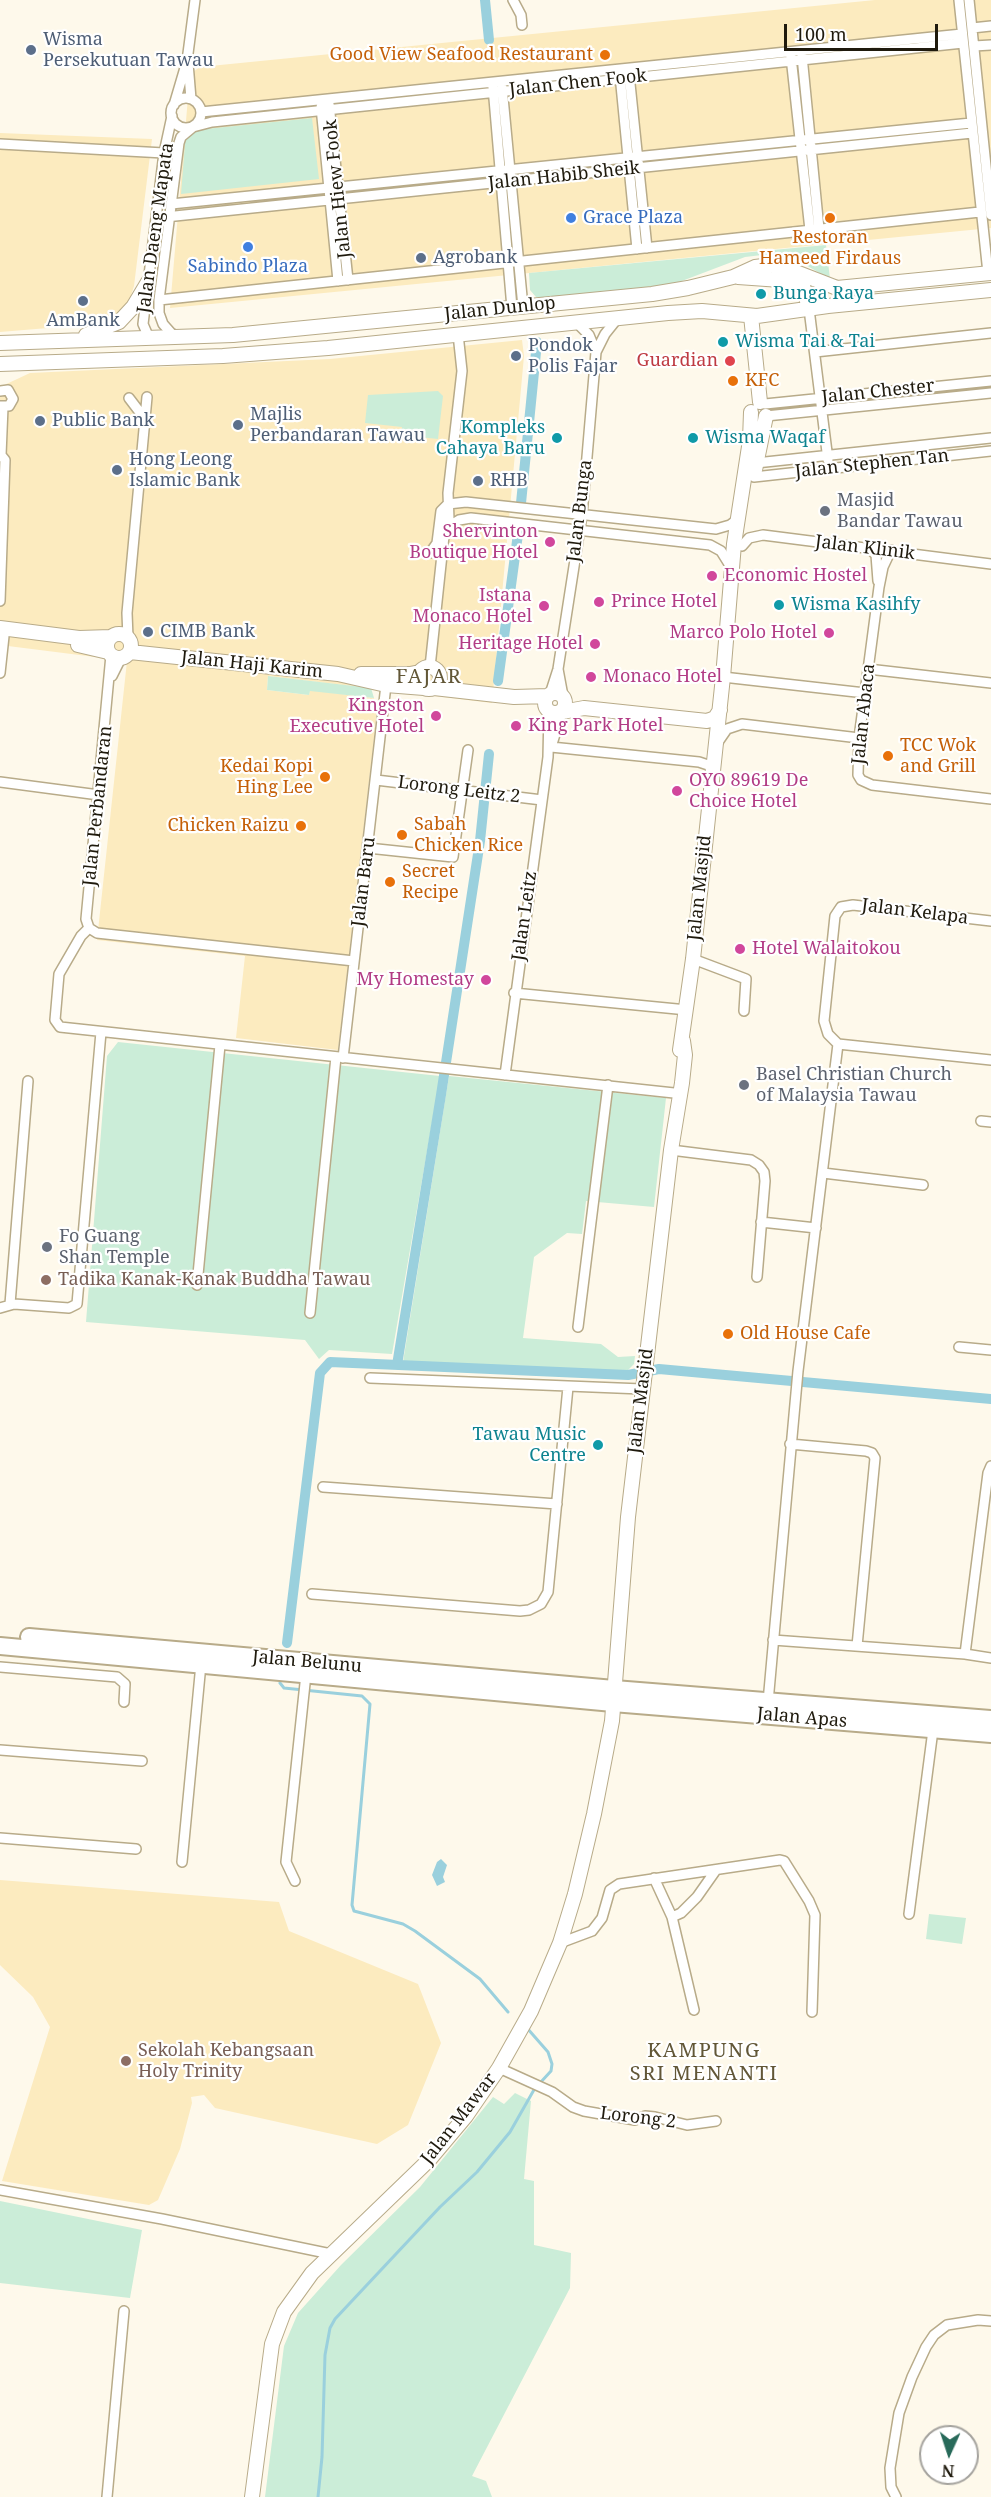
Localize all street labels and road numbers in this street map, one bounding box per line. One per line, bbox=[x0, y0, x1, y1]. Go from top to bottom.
street label: Jalan Chen Fook bbox=[508, 65, 648, 101]
street label: Jalan Hiew Fook bbox=[320, 118, 356, 260]
street label: Jalan Daeng Mapata bbox=[133, 141, 179, 315]
street label: Jalan Habib Sheik bbox=[487, 157, 641, 195]
street label: Jalan Dunlop bbox=[443, 292, 557, 326]
street label: Jalan Chester bbox=[821, 375, 935, 409]
street label: Jalan Stephen Tan bbox=[794, 445, 950, 483]
street label: Jalan Bunga bbox=[563, 458, 597, 564]
street label: Jalan Klinik bbox=[814, 531, 916, 565]
street label: Jalan Haji Karim bbox=[180, 647, 324, 683]
street label: Jalan Abaca bbox=[848, 662, 880, 766]
street label: Jalan Perbandaran bbox=[79, 725, 117, 887]
street label: Lorong Leitz 2 bbox=[396, 772, 522, 808]
street label: Jalan Masjid bbox=[684, 834, 716, 942]
street label: Jalan Baru bbox=[348, 836, 380, 928]
street label: Jalan Leitz bbox=[508, 870, 542, 962]
street label: Jalan Kelapa bbox=[860, 895, 970, 929]
street label: Jalan Masjid bbox=[624, 1347, 658, 1455]
street label: Jalan Belunu bbox=[251, 1646, 363, 1678]
street label: Jalan Apas bbox=[756, 1703, 848, 1733]
street label: Jalan Mawar bbox=[417, 2069, 501, 2169]
street label: Lorong 2 bbox=[599, 2103, 677, 2133]

